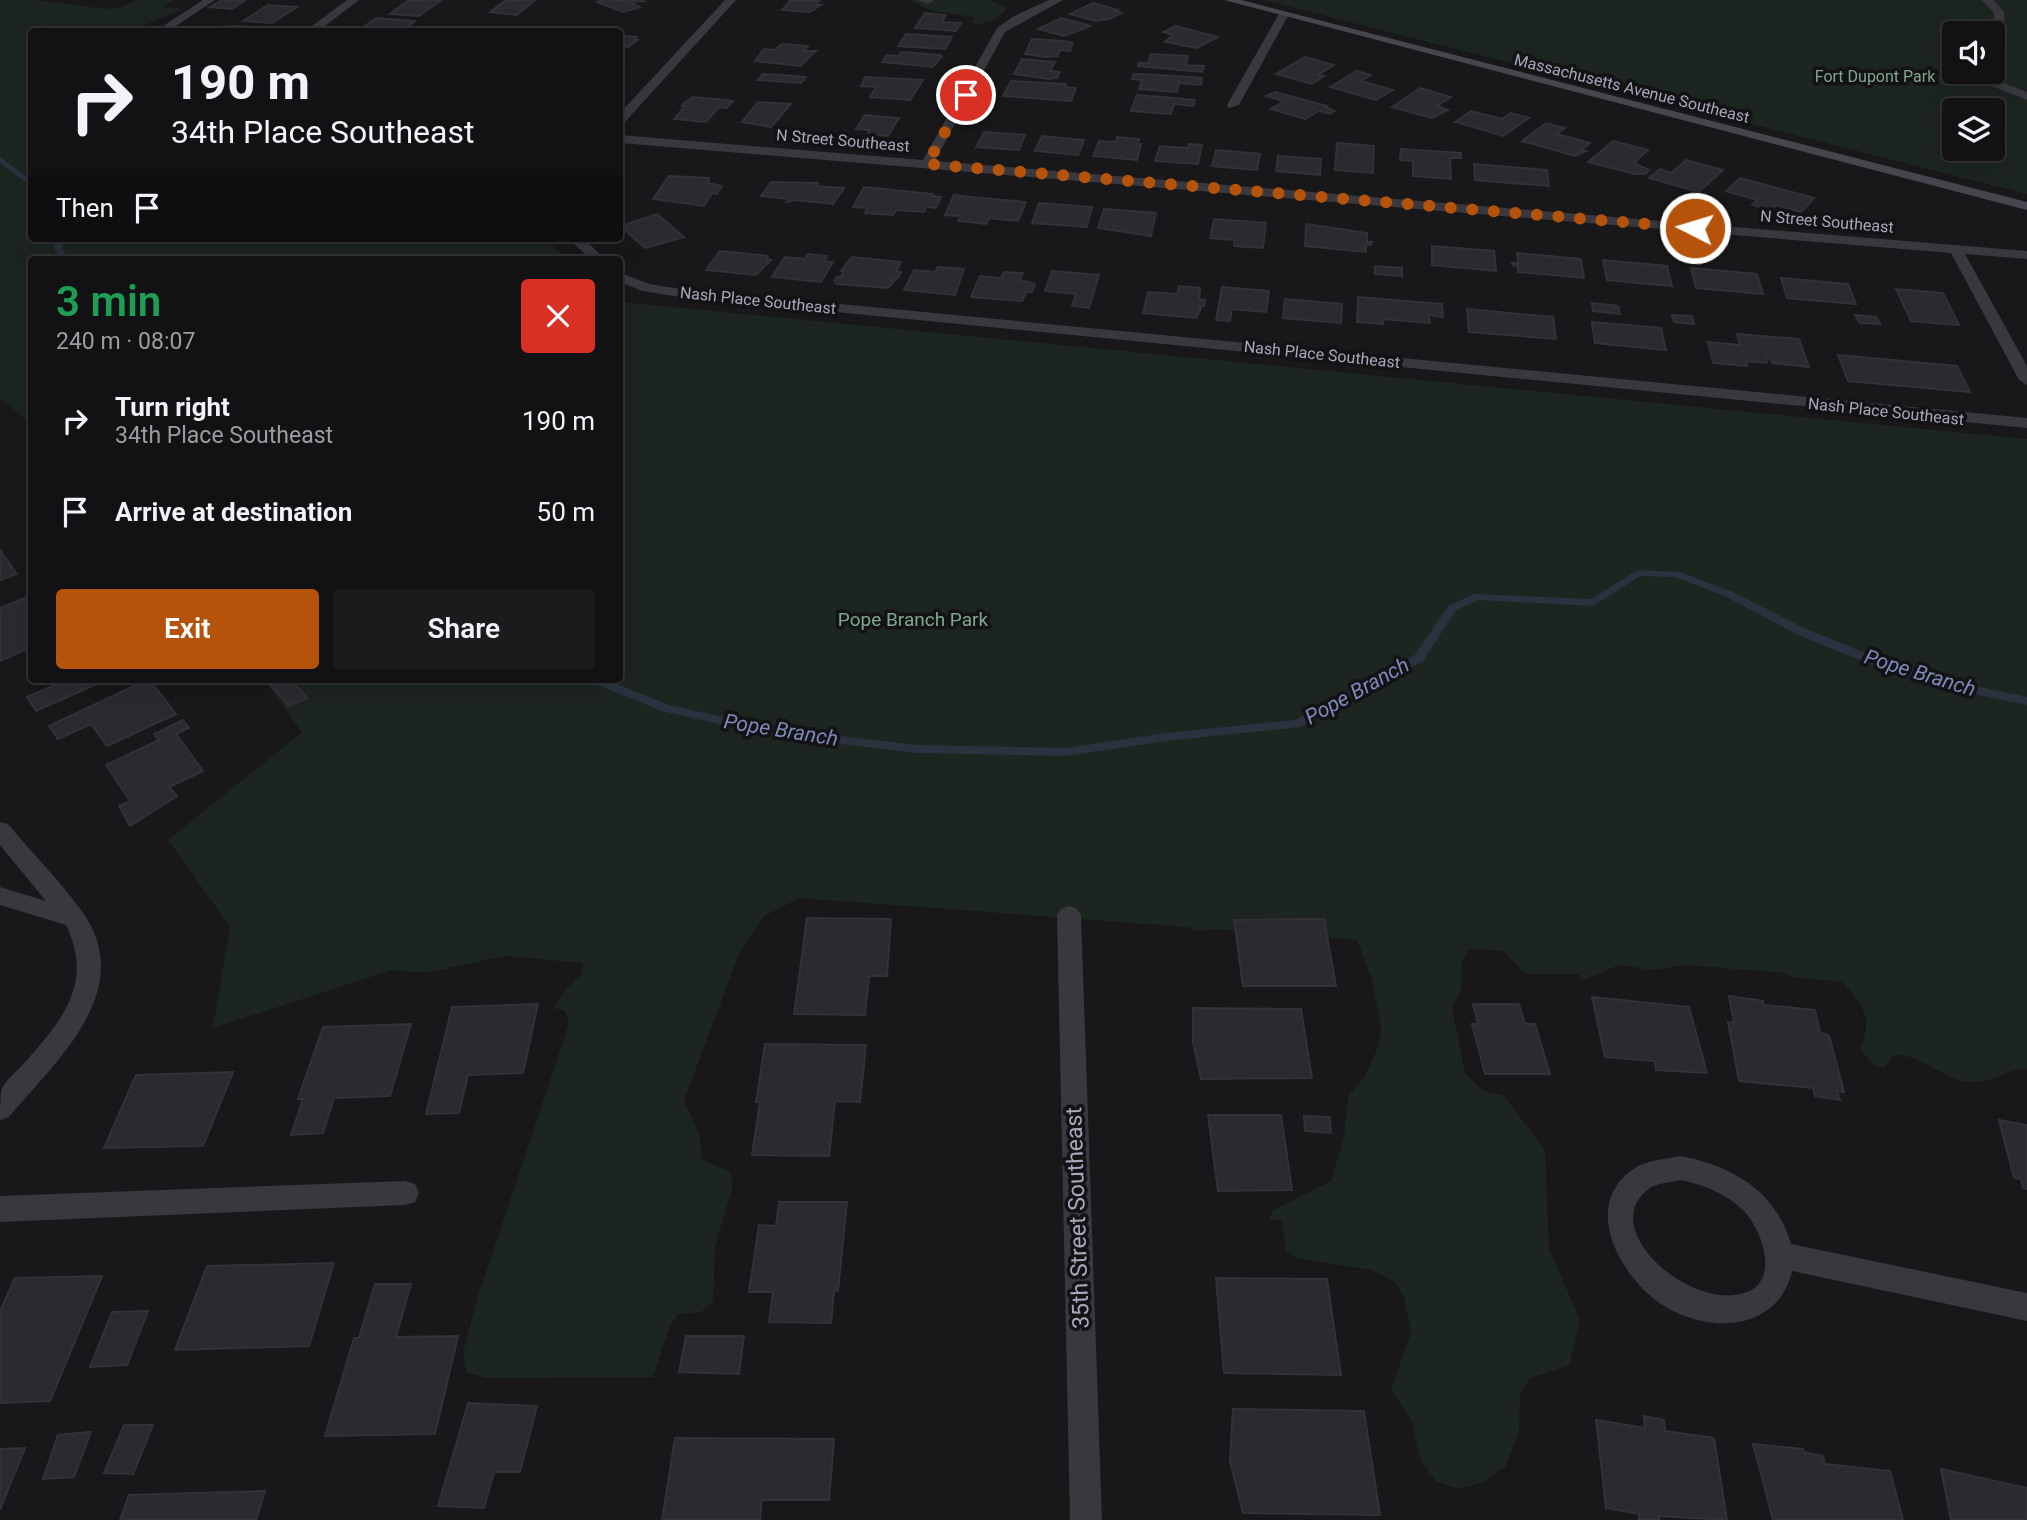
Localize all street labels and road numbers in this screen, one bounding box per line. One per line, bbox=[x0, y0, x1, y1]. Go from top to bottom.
street label: Massachusetts Avenue Southeast bbox=[1512, 50, 1751, 127]
street label: N Street Southeast bbox=[776, 125, 910, 156]
street label: N Street Southeast bbox=[1760, 206, 1894, 237]
street label: Nash Place Southeast bbox=[679, 283, 837, 318]
street label: Nash Place Southeast bbox=[1243, 337, 1401, 372]
street label: Nash Place Southeast bbox=[1807, 394, 1965, 429]
street label: 35th Street Southeast bbox=[1060, 1107, 1095, 1329]

